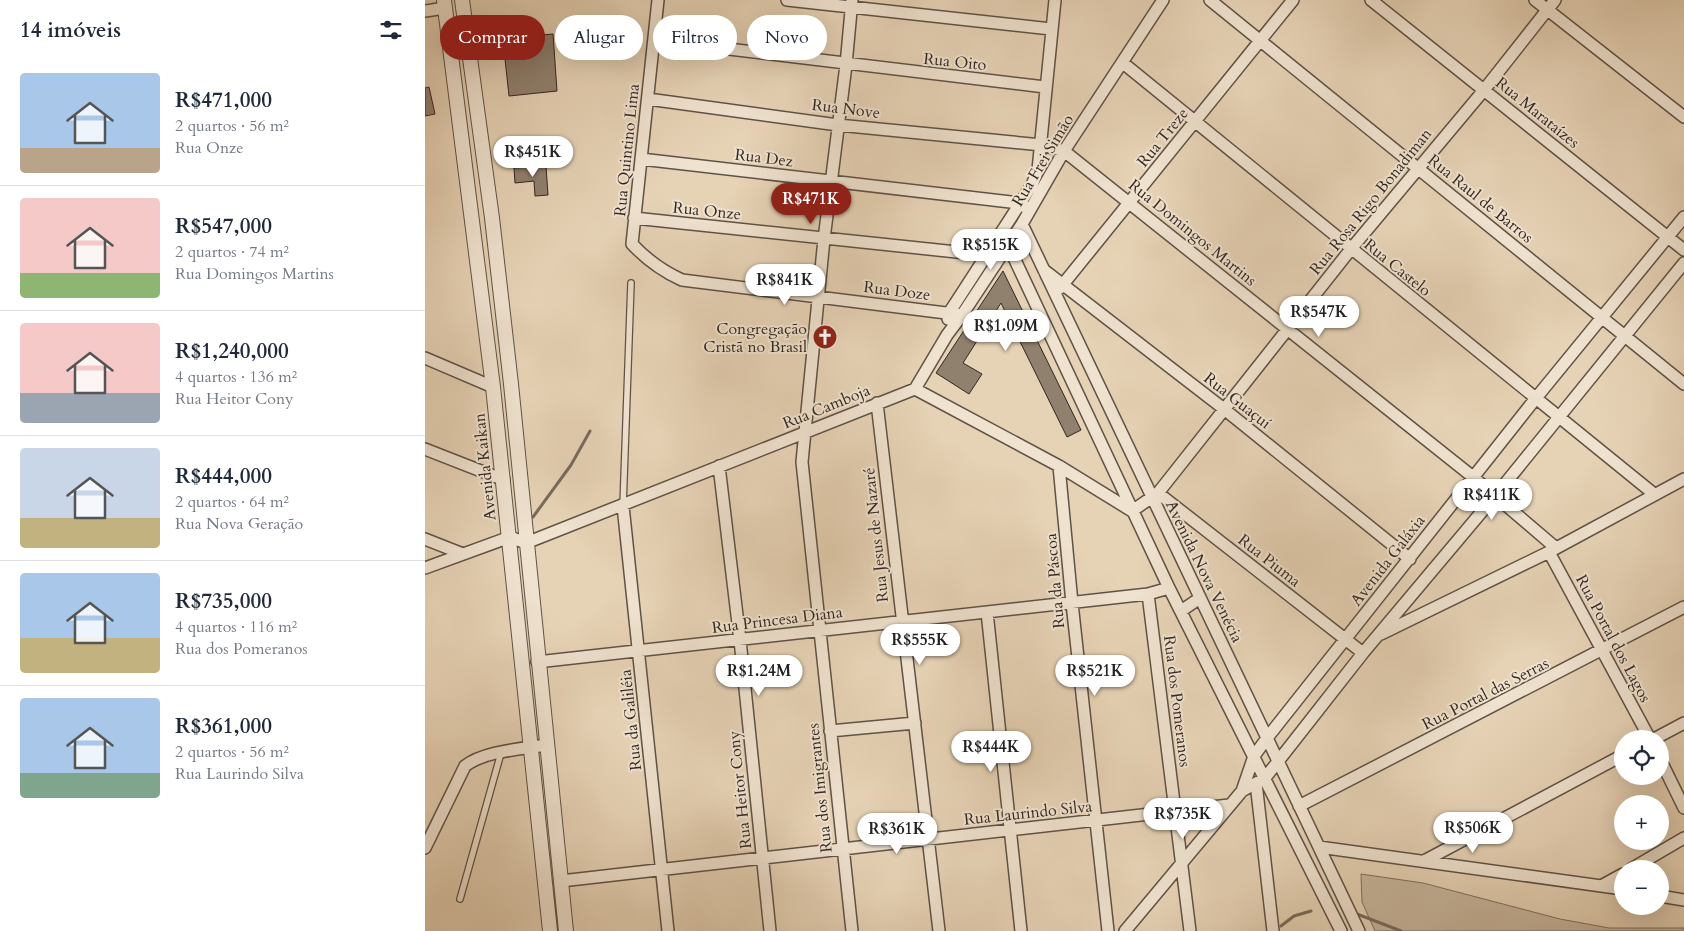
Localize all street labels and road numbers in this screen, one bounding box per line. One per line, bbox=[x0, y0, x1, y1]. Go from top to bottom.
street label: Rua Oito bbox=[922, 48, 988, 76]
street label: Rua Marataízes bbox=[1491, 72, 1584, 153]
street label: Rua Quintino Lima bbox=[609, 83, 645, 218]
street label: Rua Nove bbox=[810, 94, 881, 124]
street label: Rua Treze bbox=[1132, 103, 1193, 172]
street label: Rua Frei Simão bbox=[1007, 110, 1079, 211]
street label: Rua Rosa Rigo Bonadiman bbox=[1305, 124, 1437, 280]
street label: Rua Dez bbox=[734, 144, 794, 172]
street label: Rua Raul de Barros bbox=[1423, 149, 1538, 248]
street label: Rua Domingos Martins bbox=[1124, 174, 1261, 291]
street label: Rua Onze bbox=[672, 196, 742, 226]
street label: Rua Castelo bbox=[1359, 234, 1436, 302]
street label: Rua Doze bbox=[862, 276, 932, 306]
street label: Rua Guaçuí bbox=[1199, 367, 1276, 434]
street label: Rua Camboja bbox=[779, 379, 873, 434]
street label: Avenida Kaikan bbox=[468, 412, 502, 522]
street label: Rua Jesus de Nazaré bbox=[858, 466, 894, 603]
street label: Avenida Nova Venécia bbox=[1160, 497, 1248, 646]
street label: Avenida Galáxia bbox=[1345, 510, 1430, 611]
street label: Rua Piuma bbox=[1233, 529, 1305, 592]
street label: Rua da Páscoa bbox=[1040, 532, 1070, 629]
street label: Rua Portal dos Lagos bbox=[1570, 571, 1656, 706]
street label: Rua Princesa Diana bbox=[711, 601, 844, 639]
street label: Rua dos Pomeranos bbox=[1158, 634, 1196, 768]
street label: Rua Portal das Serras bbox=[1418, 652, 1553, 735]
street label: Rua da Galiléia bbox=[615, 668, 647, 772]
street label: Rua dos Imigrantes bbox=[802, 722, 838, 854]
street label: Rua Heitor Cony bbox=[723, 729, 757, 850]
street label: Rua Laurindo Silva bbox=[963, 795, 1093, 831]

